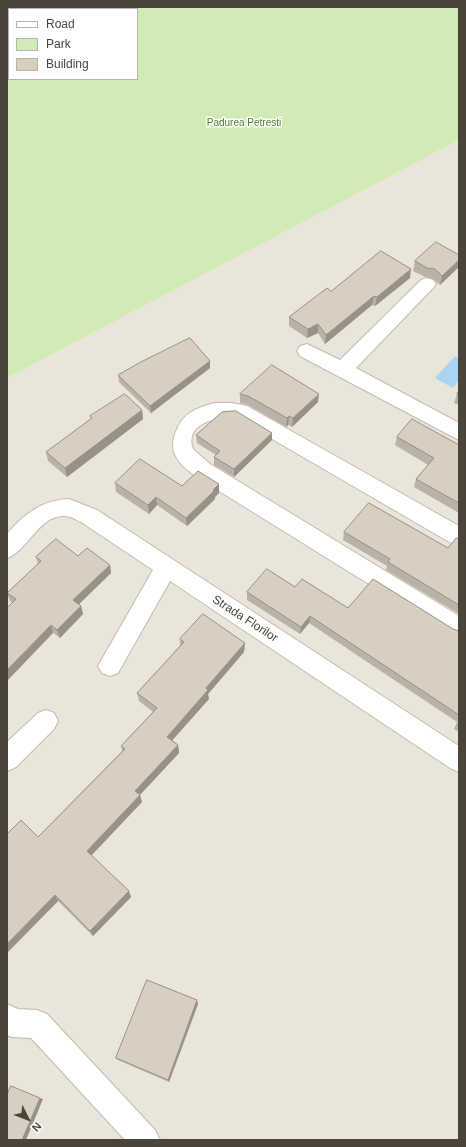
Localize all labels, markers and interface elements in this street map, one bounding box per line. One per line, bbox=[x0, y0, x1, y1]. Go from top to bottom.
legend bbox=[8, 8, 138, 80]
text: Road bbox=[46, 17, 75, 31]
text: Park bbox=[46, 37, 71, 51]
text: Building bbox=[46, 57, 89, 71]
park label: Padurea Petresti bbox=[207, 117, 281, 129]
street label: Strada Florilor bbox=[209, 592, 281, 646]
north arrow bbox=[8, 1099, 48, 1139]
text: N bbox=[30, 1120, 44, 1134]

